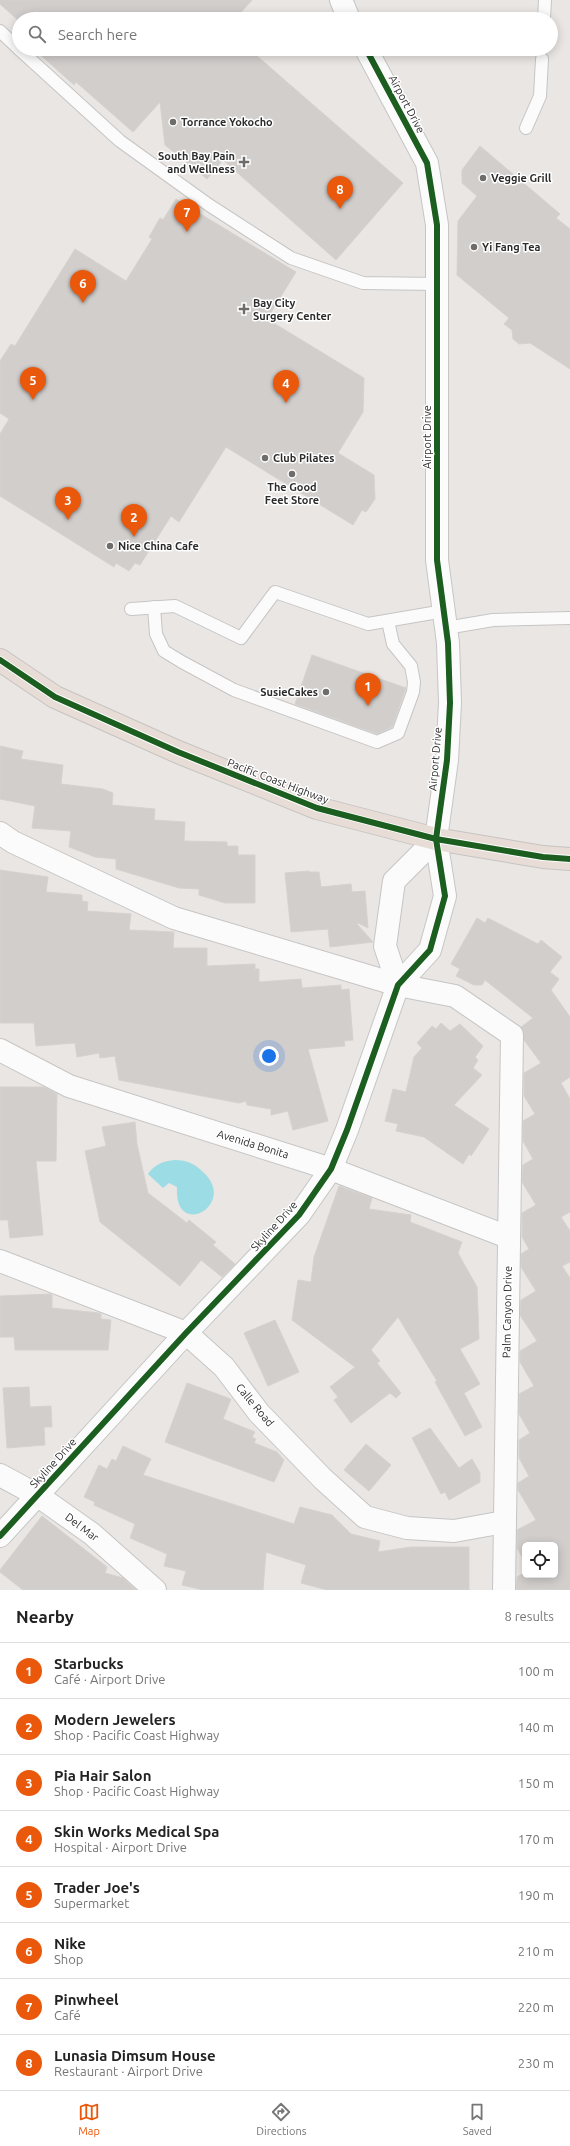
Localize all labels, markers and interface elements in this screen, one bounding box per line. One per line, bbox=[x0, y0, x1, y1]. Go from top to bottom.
search box bbox=[12, 12, 558, 56]
icon: search bbox=[26, 23, 48, 45]
text: Search here bbox=[58, 26, 137, 43]
street label: Airport Drive bbox=[387, 73, 427, 135]
place label: Torrance Yokocho bbox=[181, 116, 273, 128]
marker: Torrance Yokocho bbox=[168, 117, 178, 127]
place label: South Bay Pain and Wellness bbox=[158, 150, 235, 175]
marker: South Bay Pain and Wellness bbox=[238, 156, 250, 168]
place label: Veggie Grill bbox=[491, 172, 552, 184]
marker: Veggie Grill bbox=[478, 173, 488, 183]
pin: 8 bbox=[327, 176, 353, 209]
pin: 7 bbox=[174, 199, 200, 232]
place label: Yi Fang Tea bbox=[482, 241, 541, 253]
marker: Yi Fang Tea bbox=[469, 242, 479, 252]
pin: 6 bbox=[70, 270, 96, 303]
place label: Bay City Surgery Center bbox=[253, 297, 332, 322]
marker: Bay City Surgery Center bbox=[238, 303, 250, 315]
pin: 5 bbox=[20, 367, 46, 400]
pin: 4 bbox=[273, 370, 299, 403]
street label: Airport Drive bbox=[421, 405, 433, 469]
place label: Club Pilates bbox=[273, 452, 335, 464]
marker: Club Pilates bbox=[260, 453, 270, 463]
marker: The Good Feet Store bbox=[287, 469, 297, 479]
place label: The Good Feet Store bbox=[265, 481, 319, 506]
pin: 3 bbox=[55, 487, 81, 520]
pin: 2 bbox=[121, 504, 147, 537]
place label: Nice China Cafe bbox=[118, 540, 199, 552]
marker: Nice China Cafe bbox=[105, 541, 115, 551]
pin: 1 bbox=[355, 673, 381, 706]
place label: SusieCakes bbox=[260, 686, 318, 698]
marker: SusieCakes bbox=[321, 687, 331, 697]
street label: Airport Drive bbox=[426, 727, 444, 791]
street label: Pacific Coast Highway bbox=[226, 756, 331, 806]
your location bbox=[259, 1046, 279, 1066]
street label: Avenida Bonita bbox=[216, 1127, 290, 1161]
street label: Skyline Drive bbox=[248, 1199, 300, 1253]
street label: Palm Canyon Drive bbox=[500, 1266, 514, 1358]
street label: Calle Road bbox=[234, 1381, 276, 1429]
street label: Skyline Drive bbox=[27, 1436, 79, 1490]
street label: Del Mar bbox=[63, 1511, 102, 1544]
map controls bbox=[522, 1542, 558, 1578]
button: locate bbox=[522, 1542, 558, 1578]
text: Nearby bbox=[16, 1607, 74, 1626]
text: 8 results bbox=[504, 1609, 554, 1623]
text: Starbucks bbox=[54, 1655, 124, 1672]
text: 1 bbox=[25, 1664, 33, 1678]
text: 100 m bbox=[518, 1664, 554, 1678]
text: Café · Airport Drive bbox=[54, 1672, 165, 1686]
text: Modern Jewelers bbox=[54, 1711, 176, 1728]
text: 2 bbox=[25, 1720, 33, 1734]
text: 140 m bbox=[518, 1720, 554, 1734]
text: Shop · Pacific Coast Highway bbox=[54, 1728, 219, 1742]
text: Pia Hair Salon bbox=[54, 1767, 151, 1784]
text: 3 bbox=[25, 1776, 33, 1790]
text: 150 m bbox=[518, 1776, 554, 1790]
text: Shop · Pacific Coast Highway bbox=[54, 1784, 219, 1798]
text: Skin Works Medical Spa bbox=[54, 1823, 220, 1840]
text: 4 bbox=[25, 1832, 33, 1846]
text: 170 m bbox=[518, 1832, 554, 1846]
text: Hospital · Airport Drive bbox=[54, 1840, 187, 1854]
text: Trader Joe's bbox=[54, 1879, 140, 1896]
text: 5 bbox=[25, 1888, 33, 1902]
text: 190 m bbox=[518, 1888, 554, 1902]
text: Supermarket bbox=[54, 1896, 129, 1910]
text: Nike bbox=[54, 1935, 86, 1952]
text: 6 bbox=[25, 1944, 33, 1958]
text: 210 m bbox=[518, 1944, 554, 1958]
text: Shop bbox=[54, 1952, 83, 1966]
text: Pinwheel bbox=[54, 1991, 119, 2008]
text: 7 bbox=[25, 2000, 33, 2014]
text: 220 m bbox=[518, 2000, 554, 2014]
text: Café bbox=[54, 2008, 81, 2022]
text: Lunasia Dimsum House bbox=[54, 2047, 216, 2064]
text: 8 bbox=[25, 2056, 33, 2070]
text: 230 m bbox=[518, 2056, 554, 2070]
text: Restaurant · Airport Drive bbox=[54, 2064, 203, 2078]
tab: Map bbox=[78, 2101, 100, 2137]
tab: Directions bbox=[256, 2101, 306, 2137]
tab: Saved bbox=[463, 2101, 492, 2137]

